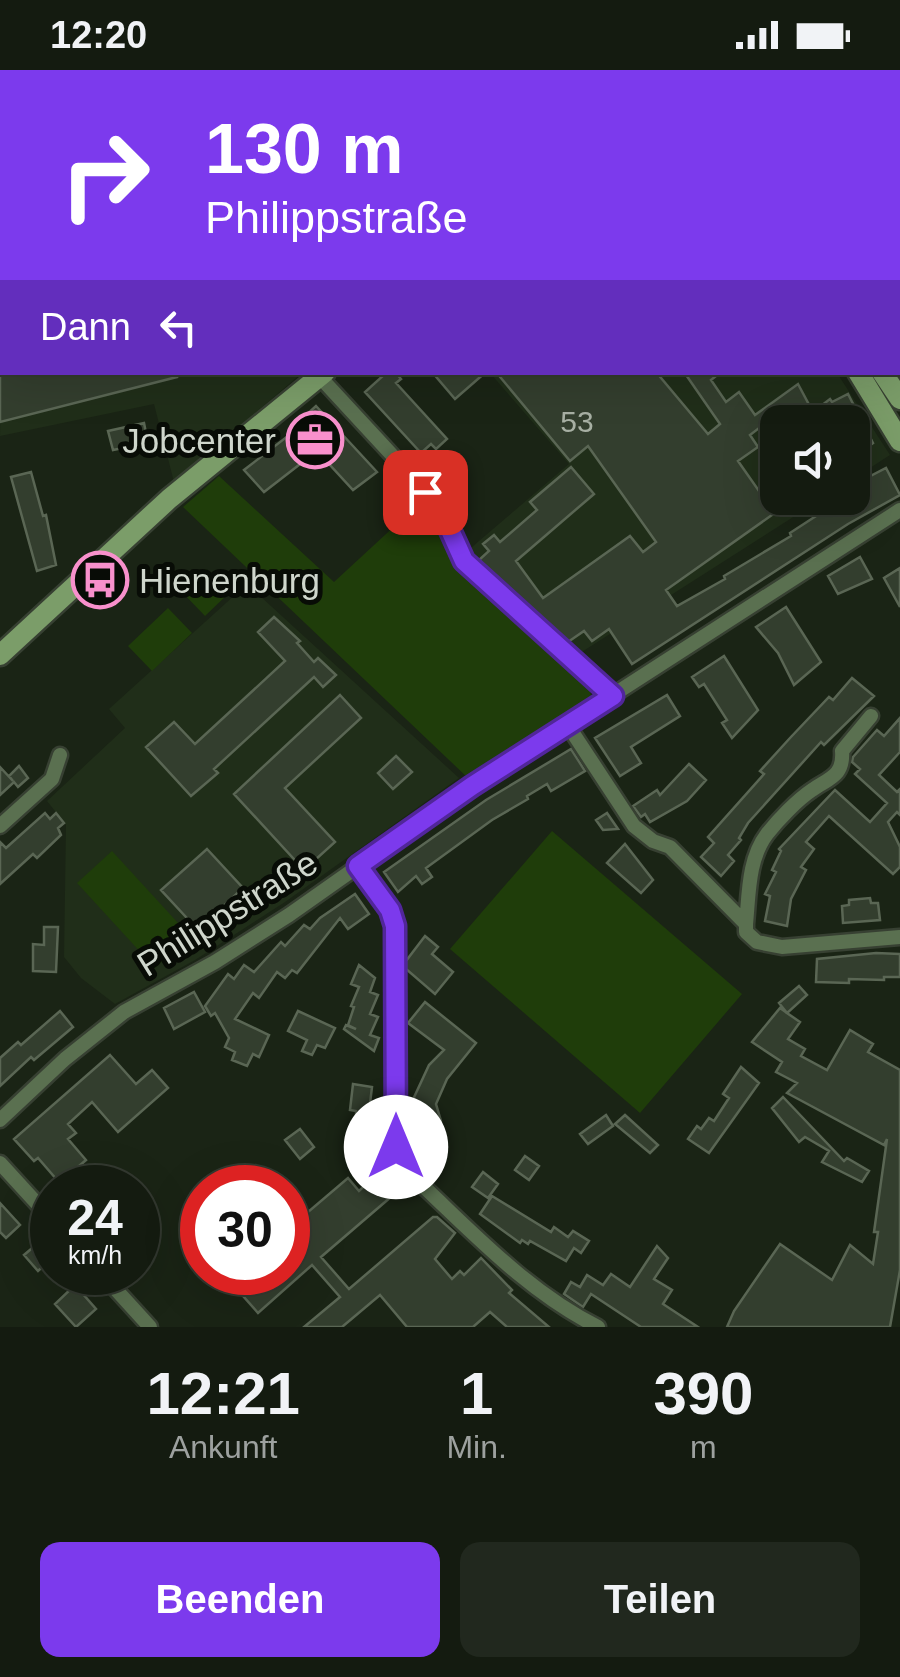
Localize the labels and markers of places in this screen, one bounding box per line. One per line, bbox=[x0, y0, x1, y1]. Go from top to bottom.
office icon: Jobcenter bbox=[285, 410, 345, 470]
place label: Jobcenter bbox=[122, 421, 276, 460]
pin bbox=[383, 450, 468, 535]
bus stop icon: Hienenburg bbox=[70, 550, 130, 610]
place label: Hienenburg bbox=[139, 561, 320, 600]

